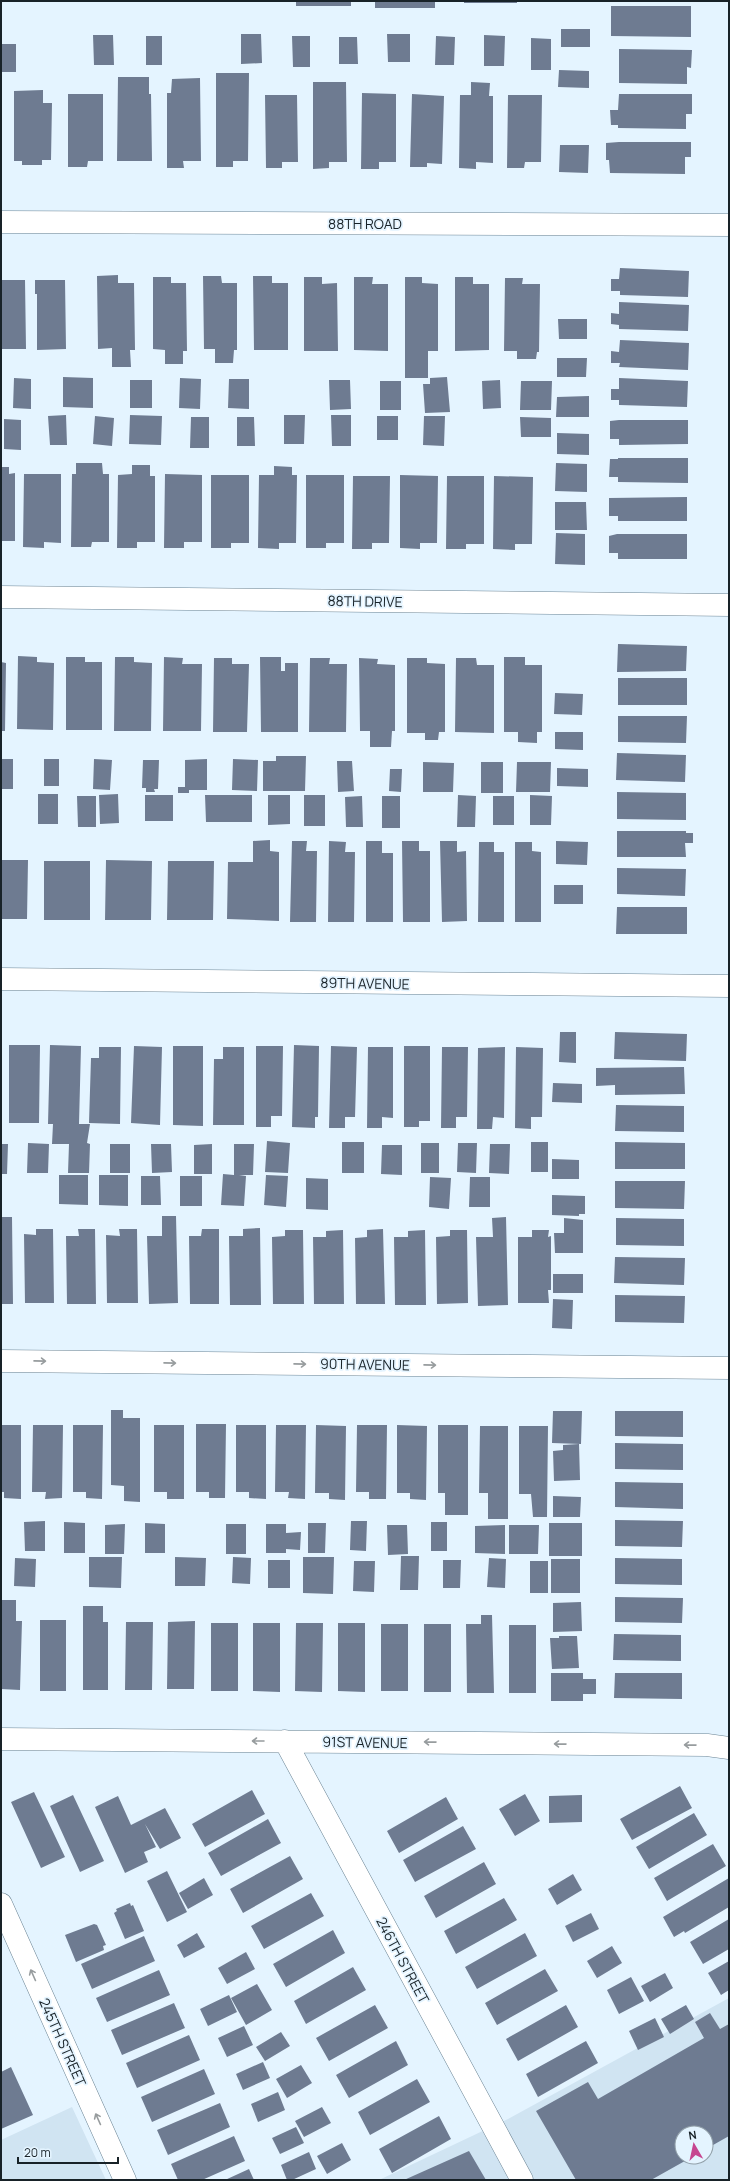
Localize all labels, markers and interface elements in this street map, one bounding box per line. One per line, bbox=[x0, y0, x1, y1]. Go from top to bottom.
street label: 88TH ROAD bbox=[328, 214, 402, 233]
street label: 88TH DRIVE bbox=[327, 591, 403, 611]
street label: 89TH AVENUE bbox=[320, 973, 410, 993]
street label: 90TH AVENUE bbox=[320, 1354, 410, 1374]
one-way arrow bbox=[33, 1357, 46, 1365]
one-way arrow bbox=[163, 1359, 176, 1366]
one-way arrow bbox=[293, 1360, 306, 1368]
one-way arrow bbox=[423, 1361, 436, 1369]
street label: 91ST AVENUE bbox=[322, 1732, 408, 1752]
one-way arrow bbox=[252, 1737, 265, 1745]
one-way arrow bbox=[424, 1738, 437, 1746]
one-way arrow bbox=[554, 1740, 567, 1748]
one-way arrow bbox=[684, 1741, 697, 1749]
street label: 246TH STREET bbox=[372, 1913, 434, 2007]
one-way arrow bbox=[29, 1969, 36, 1981]
street label: 245TH STREET bbox=[35, 1995, 91, 2090]
one-way arrow bbox=[94, 2113, 101, 2125]
north arrow bbox=[674, 2125, 714, 2165]
text: N bbox=[687, 2127, 698, 2143]
scale bar bbox=[18, 2139, 118, 2165]
text: 20 m bbox=[24, 2144, 51, 2161]

